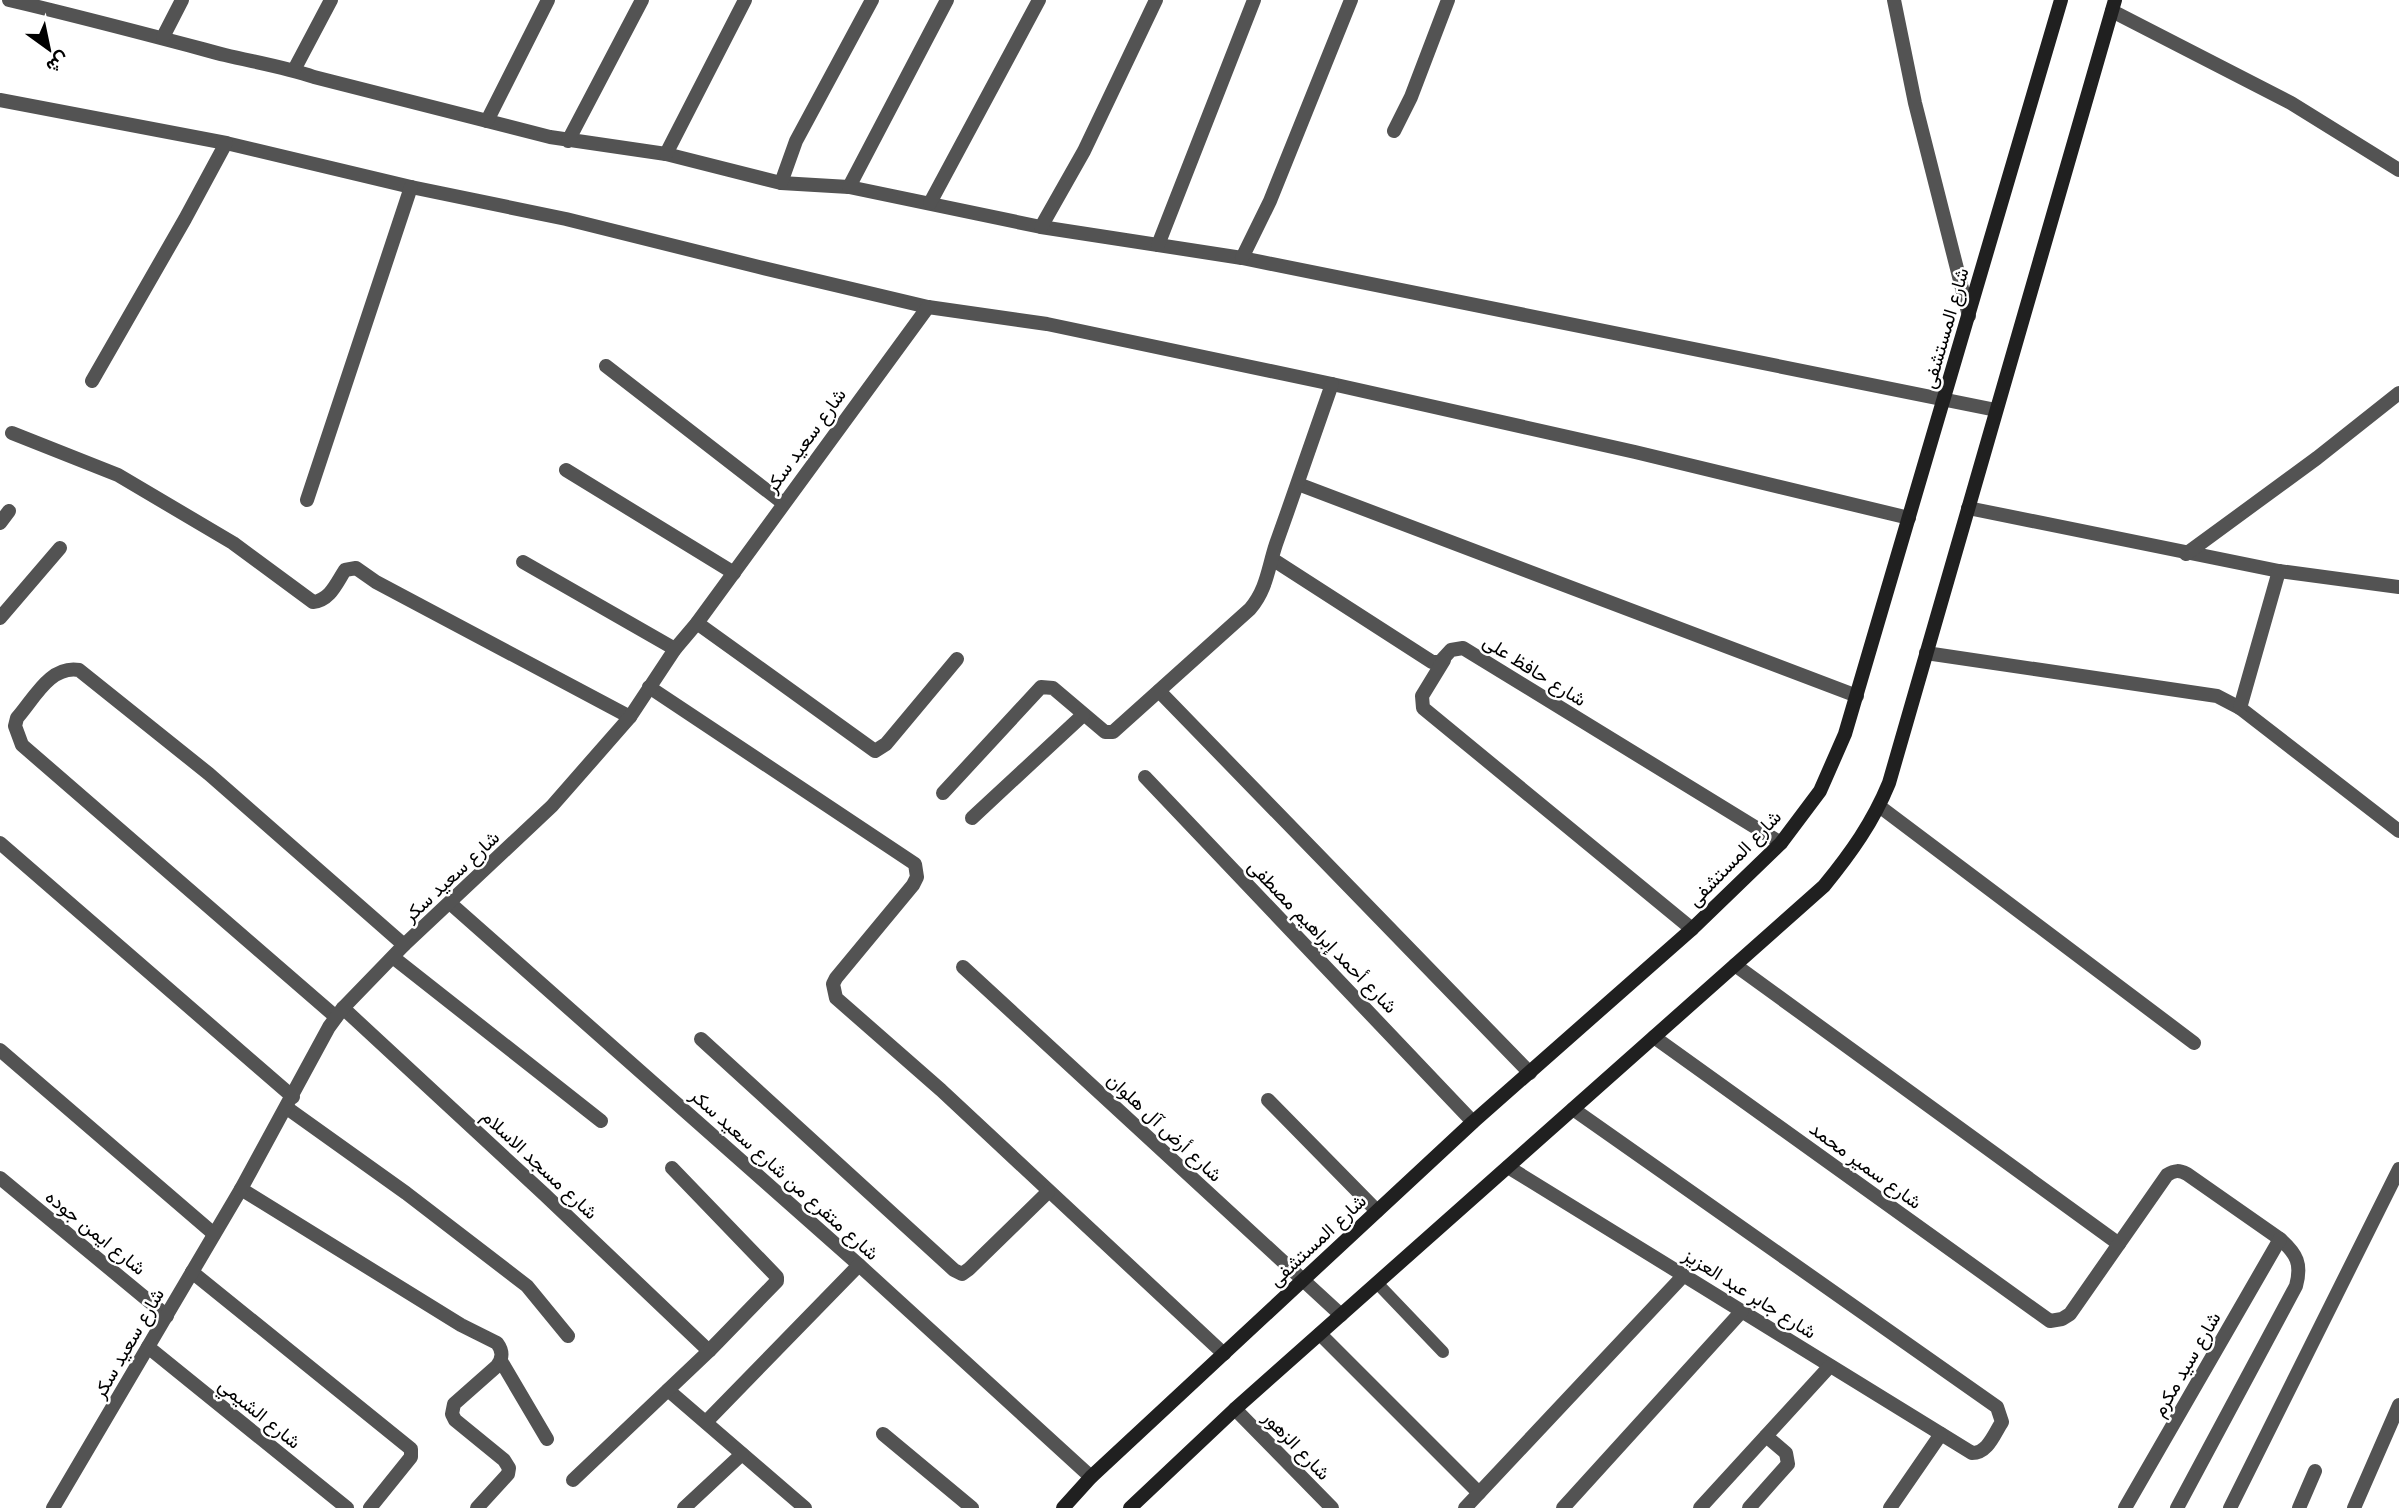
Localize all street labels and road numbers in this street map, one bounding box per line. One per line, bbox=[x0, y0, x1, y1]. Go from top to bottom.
street label: شارع المستشفى bbox=[1917, 265, 1975, 391]
street label: شارع سعيد سكر bbox=[759, 384, 852, 498]
street label: شارع حافظ على bbox=[1478, 630, 1591, 712]
street label: شارع المستشفى bbox=[1683, 806, 1787, 912]
street label: شارع سعيد سكر bbox=[398, 826, 505, 928]
street label: شارع أحمد إبراهيم مصطفى bbox=[1242, 855, 1402, 1019]
street label: شارع أرض آل هلوان bbox=[1102, 1068, 1227, 1187]
street label: شارع متفرع من شارع سعيد سكر bbox=[684, 1083, 884, 1266]
street label: شارع مسجد الاسلام bbox=[476, 1105, 602, 1225]
street label: شارع سمير محمد bbox=[1805, 1117, 1926, 1215]
street label: شارع ايمن جوده bbox=[40, 1185, 150, 1281]
street label: شارع المستشفى bbox=[1264, 1189, 1371, 1292]
street label: شارع جابر عبد العزيز bbox=[1678, 1243, 1820, 1344]
street label: شارع سعيد سكر bbox=[87, 1284, 170, 1404]
street label: شارع سيد مكرم bbox=[2147, 1308, 2227, 1421]
street label: شارع الشيمي bbox=[211, 1373, 306, 1457]
street label: شارع الزهور bbox=[1257, 1405, 1335, 1485]

